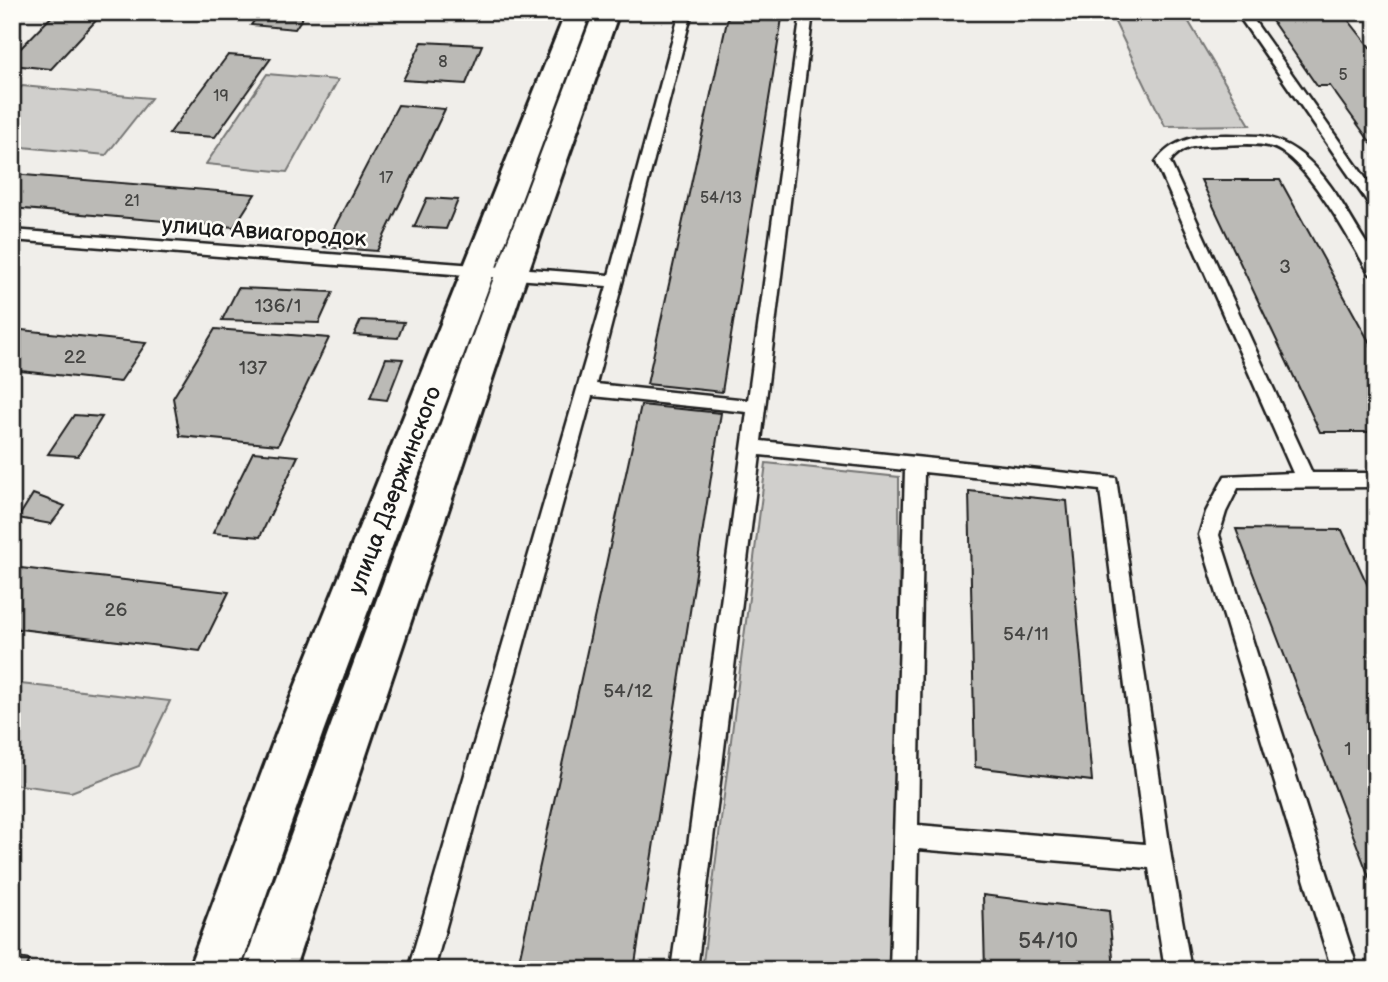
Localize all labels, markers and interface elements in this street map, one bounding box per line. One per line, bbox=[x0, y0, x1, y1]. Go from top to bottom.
house number: 8 bbox=[438, 53, 448, 72]
house number: 5 bbox=[1338, 66, 1348, 85]
house number: 19 bbox=[213, 87, 229, 106]
house number: 17 bbox=[379, 169, 393, 188]
house number: 54/13 bbox=[700, 189, 742, 208]
house number: 21 bbox=[124, 192, 140, 211]
street label: улица Авиагородок bbox=[161, 211, 368, 253]
house number: 3 bbox=[1279, 256, 1291, 279]
house number: 136/1 bbox=[255, 295, 301, 318]
house number: 22 bbox=[64, 346, 87, 369]
house number: 137 bbox=[239, 357, 268, 380]
street label: улица Дзержинского bbox=[343, 382, 447, 598]
house number: 26 bbox=[105, 599, 127, 622]
house number: 54/11 bbox=[1003, 623, 1049, 646]
house number: 54/12 bbox=[603, 680, 654, 703]
house number: 1 bbox=[1344, 738, 1352, 761]
house number: 54/10 bbox=[1018, 927, 1078, 955]

